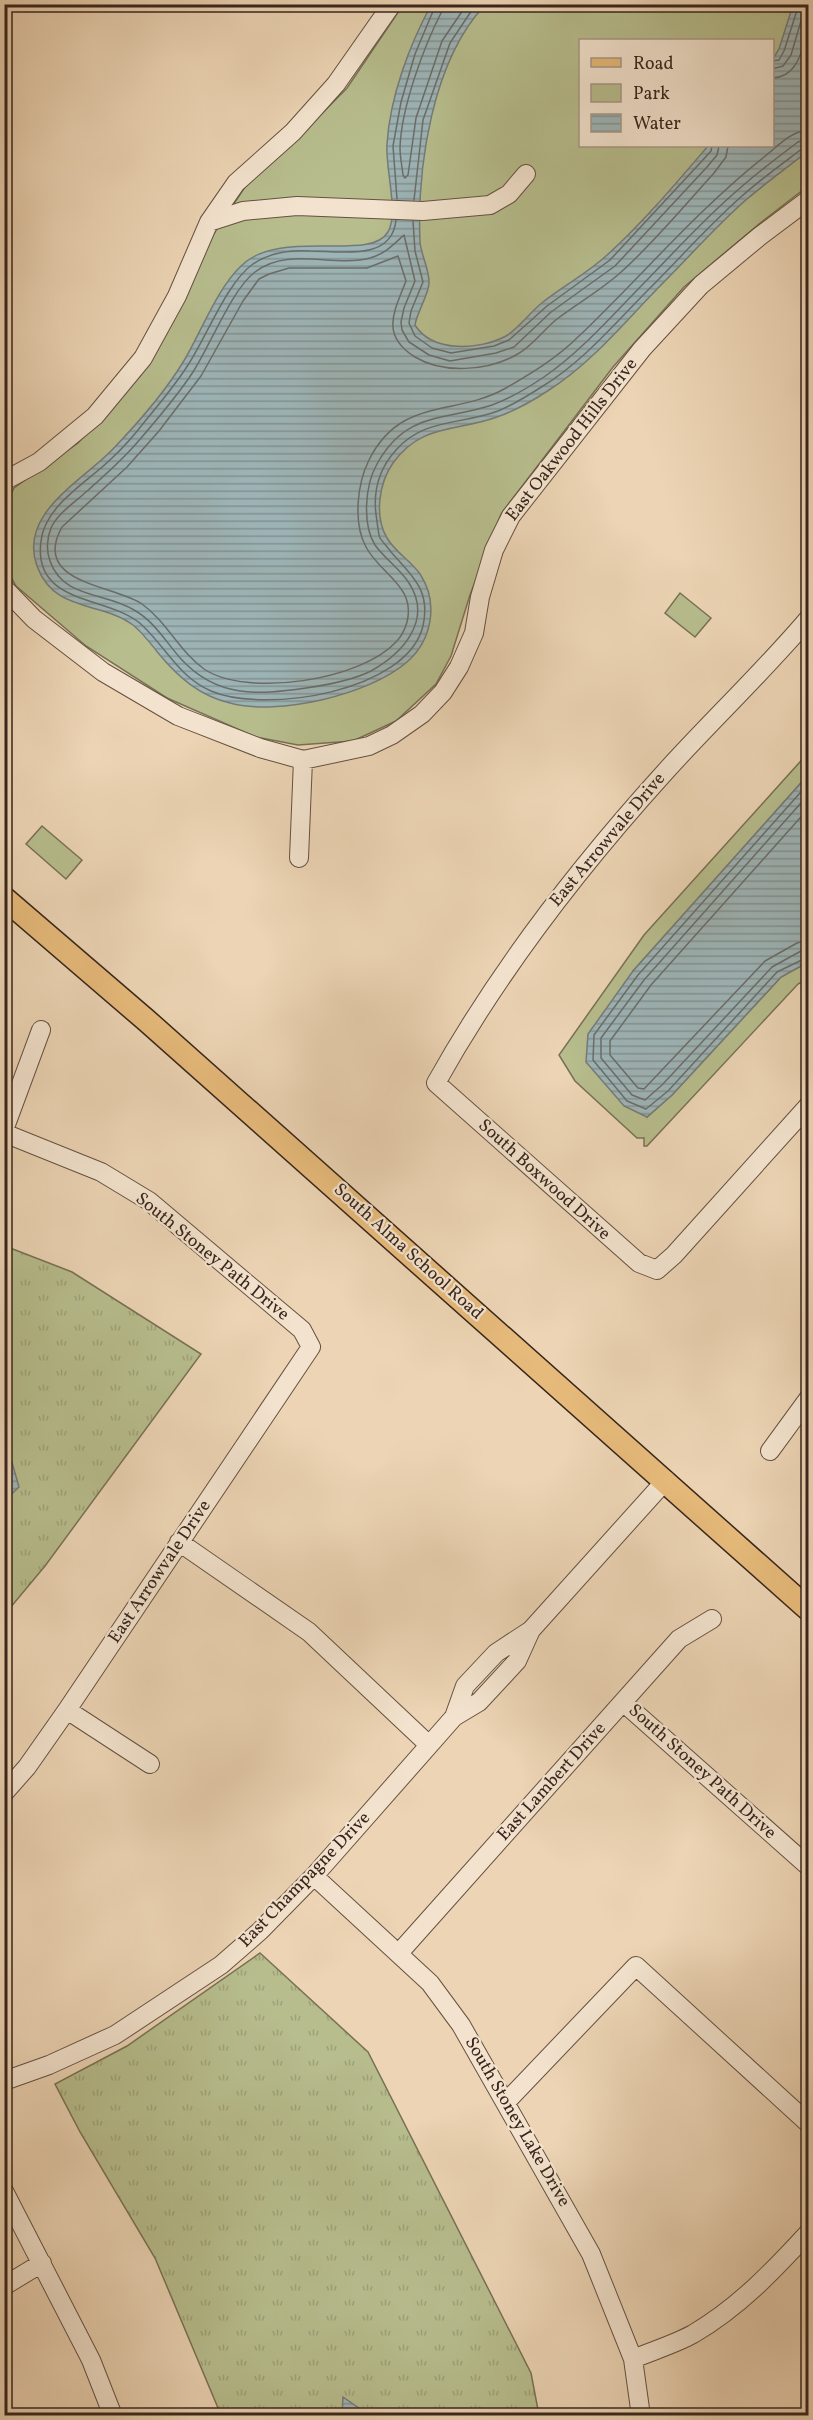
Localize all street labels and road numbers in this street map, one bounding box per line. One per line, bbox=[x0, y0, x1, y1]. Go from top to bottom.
street label: East Oakwood Hills Drive bbox=[500, 353, 644, 527]
street label: East Arrowvale Drive bbox=[544, 767, 672, 913]
street label: South Boxwood Drive bbox=[472, 1114, 616, 1246]
street label: South Alma School Road bbox=[328, 1178, 488, 1326]
street label: South Stoney Path Drive bbox=[130, 1187, 294, 1327]
street label: East Arrowvale Drive bbox=[103, 1495, 217, 1649]
street label: South Stoney Path Drive bbox=[622, 1699, 782, 1845]
street label: East Lambert Drive bbox=[492, 1717, 612, 1847]
street label: East Champagne Drive bbox=[233, 1807, 377, 1953]
street label: South Stoney Lake Drive bbox=[458, 2032, 576, 2212]

